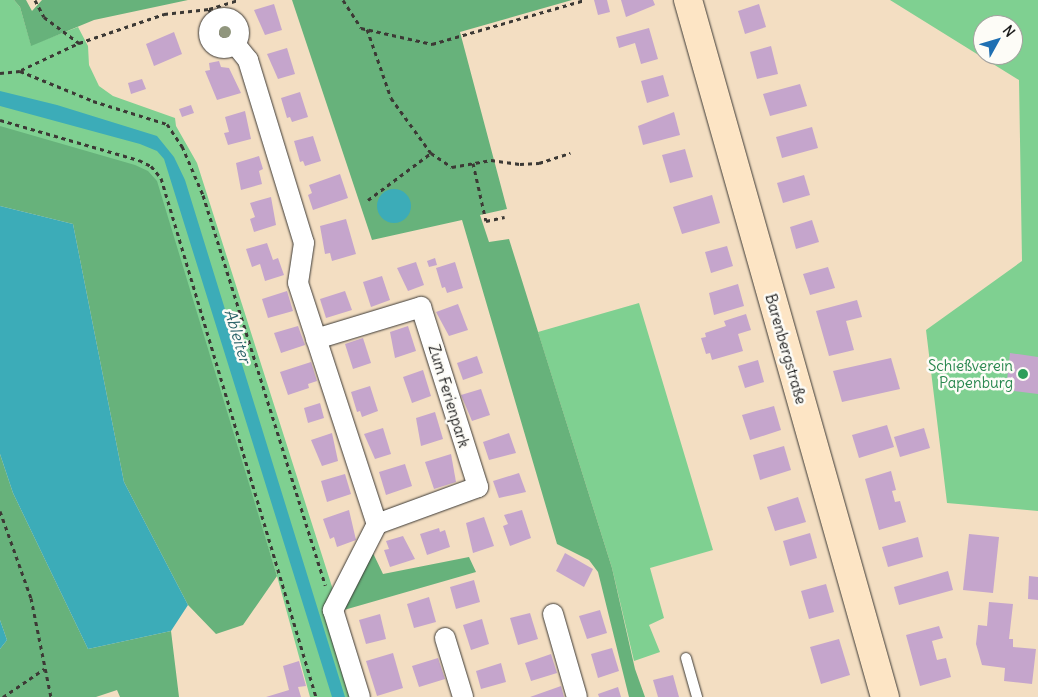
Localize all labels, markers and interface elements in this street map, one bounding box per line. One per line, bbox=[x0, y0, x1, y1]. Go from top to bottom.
north arrow bbox=[973, 15, 1023, 65]
text: N bbox=[999, 22, 1019, 41]
street label: Barenbergstraße bbox=[762, 292, 810, 406]
water label: Ableiter bbox=[221, 307, 255, 365]
street label: Zum Ferienpark bbox=[425, 342, 473, 450]
place label: Schießverein Papenburg bbox=[928, 356, 1013, 391]
marker: Schießverein Papenburg bbox=[1017, 368, 1029, 380]

